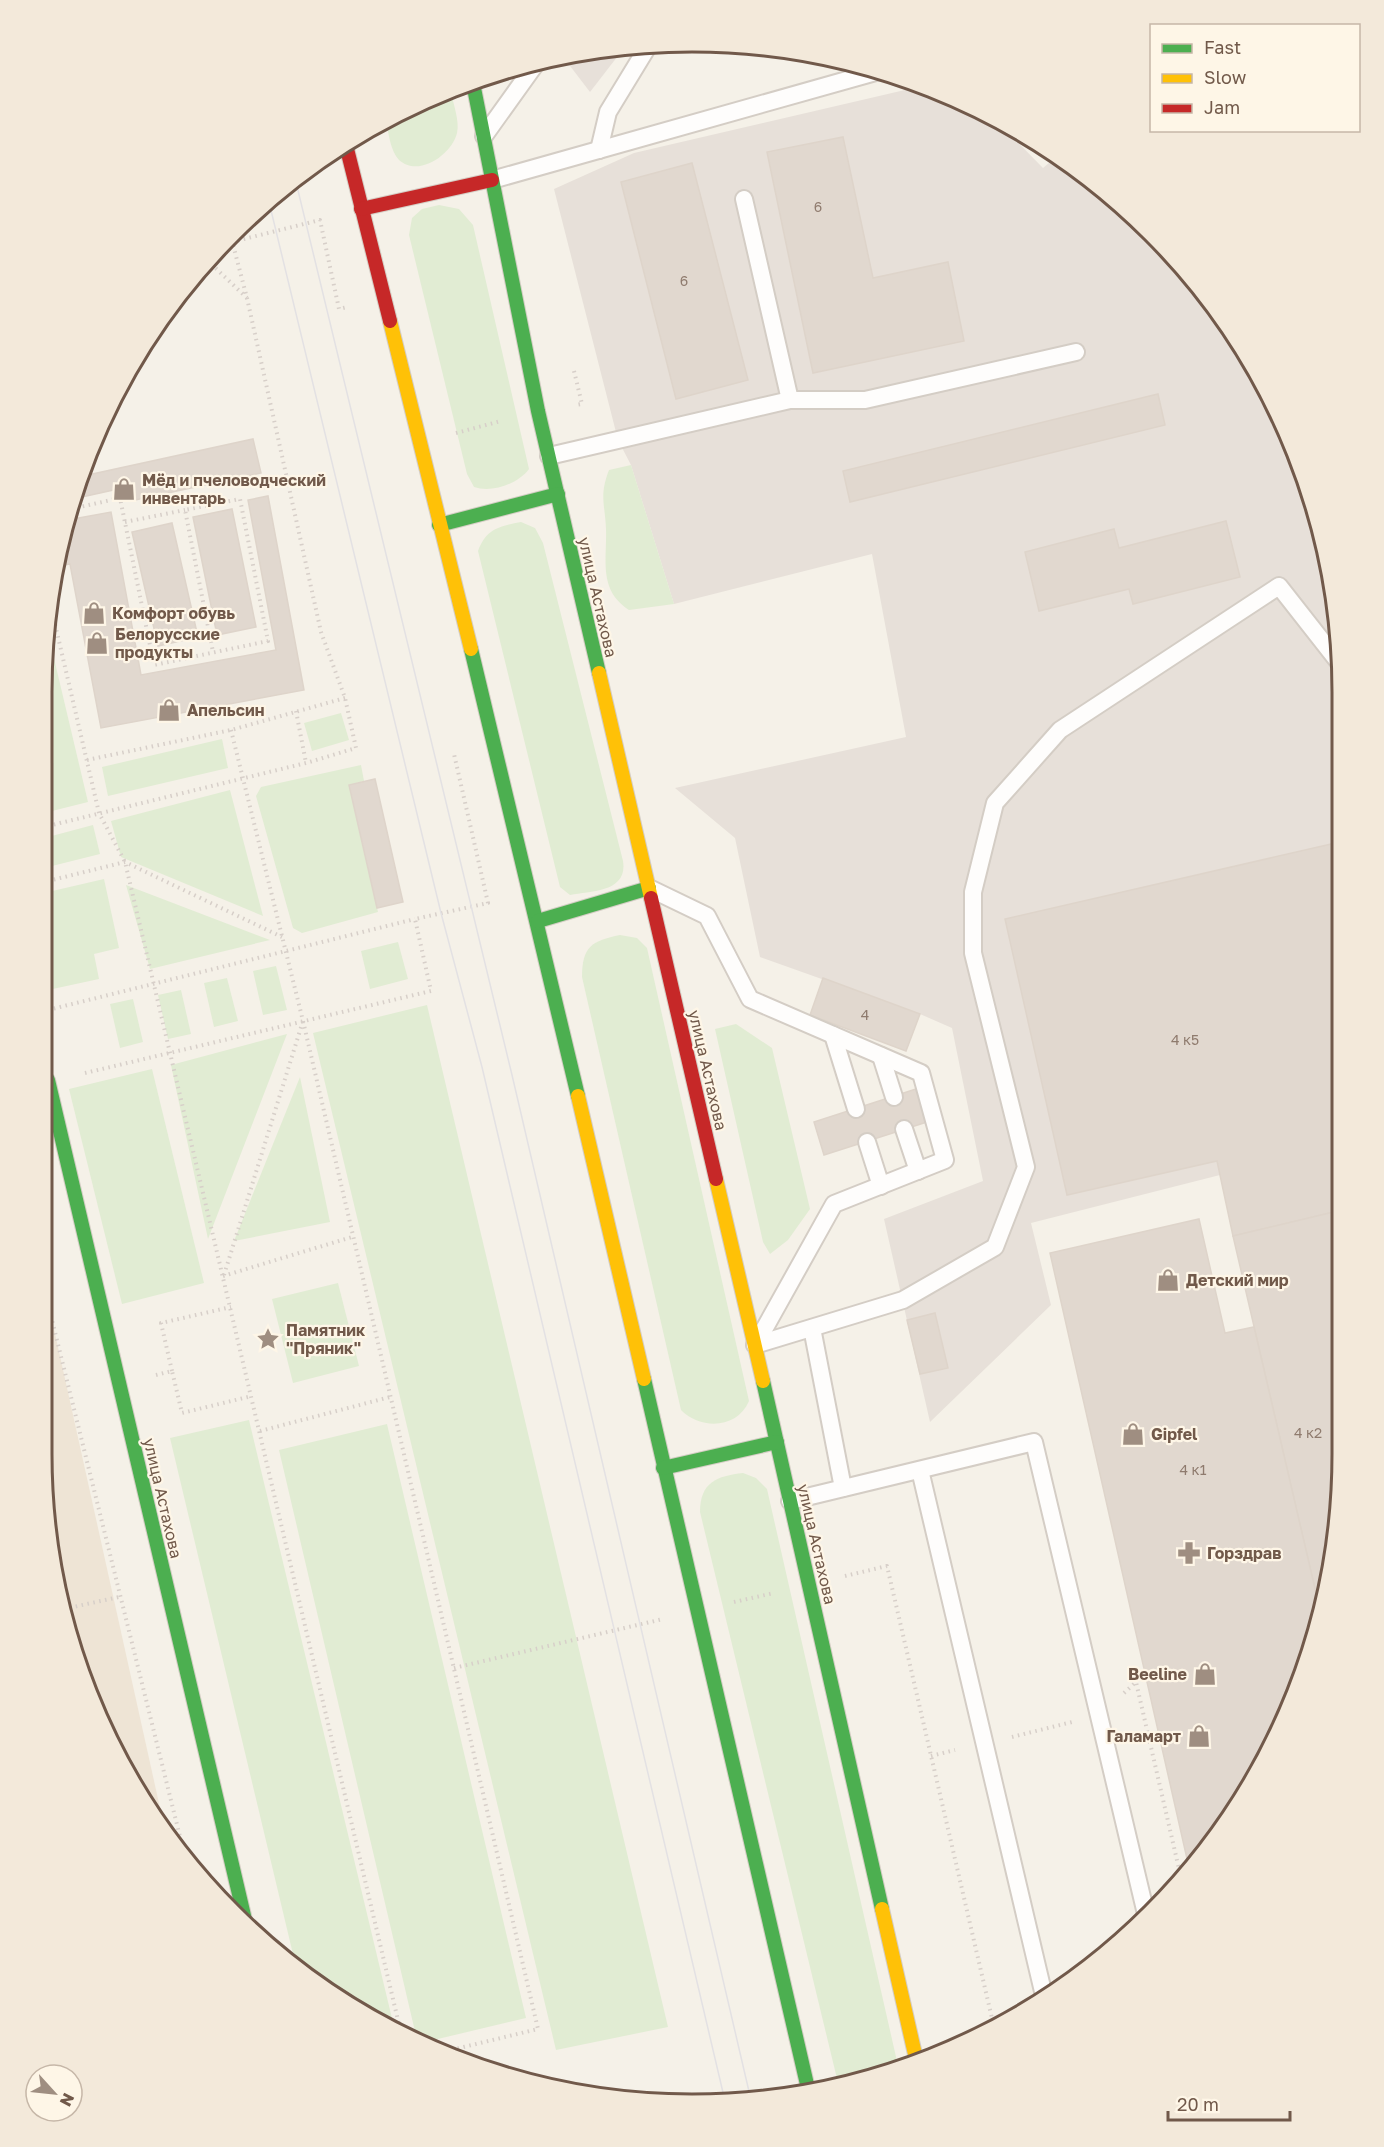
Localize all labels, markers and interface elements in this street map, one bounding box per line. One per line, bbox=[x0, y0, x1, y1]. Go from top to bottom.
legend bbox=[1150, 24, 1360, 132]
text: Fast bbox=[1204, 36, 1241, 58]
text: Slow bbox=[1204, 66, 1247, 88]
text: Jam bbox=[1204, 96, 1240, 118]
house number: 6 bbox=[814, 198, 822, 215]
house number: 6 bbox=[680, 272, 688, 289]
place label: Мёд и пчеловодческий инвентарь bbox=[142, 470, 326, 508]
shop icon: Мёд и пчеловодческий инвентарь bbox=[111, 476, 137, 502]
street label: улица Астахова bbox=[574, 535, 622, 659]
shop icon: Комфорт обувь bbox=[81, 600, 107, 626]
place label: Комфорт обувь bbox=[112, 603, 235, 623]
place label: Белорусские продукты bbox=[115, 624, 220, 662]
shop icon: Белорусские продукты bbox=[84, 630, 110, 656]
shop icon: Апельсин bbox=[156, 697, 182, 723]
place label: Апельсин bbox=[187, 700, 264, 720]
house number: 4 bbox=[861, 1006, 869, 1023]
street label: улица Астахова bbox=[684, 1008, 732, 1132]
house number: 4 к5 bbox=[1171, 1031, 1199, 1048]
shop icon: Детский мир bbox=[1155, 1267, 1181, 1293]
place label: Детский мир bbox=[1186, 1270, 1289, 1290]
place label: Памятник "Пряник" bbox=[286, 1320, 366, 1358]
place icon: Памятник "Пряник" bbox=[255, 1326, 281, 1352]
shop icon: Gipfel bbox=[1120, 1421, 1146, 1447]
place label: Gipfel bbox=[1151, 1424, 1198, 1444]
house number: 4 к2 bbox=[1294, 1424, 1322, 1441]
street label: улица Астахова bbox=[139, 1436, 187, 1560]
house number: 4 к1 bbox=[1180, 1461, 1207, 1478]
street label: улица Астахова bbox=[793, 1482, 841, 1606]
pharmacy icon: Горздрав bbox=[1176, 1540, 1202, 1566]
place label: Горздрав bbox=[1207, 1543, 1281, 1563]
shop icon: Beeline bbox=[1192, 1661, 1218, 1687]
place label: Beeline bbox=[1128, 1664, 1187, 1684]
shop icon: Галамарт bbox=[1186, 1723, 1212, 1749]
place label: Галамарт bbox=[1107, 1726, 1181, 1746]
north arrow bbox=[24, 2063, 84, 2123]
scale bar bbox=[1168, 2084, 1290, 2122]
text: N bbox=[56, 2090, 79, 2110]
text: 20 m bbox=[1177, 2093, 1219, 2115]

